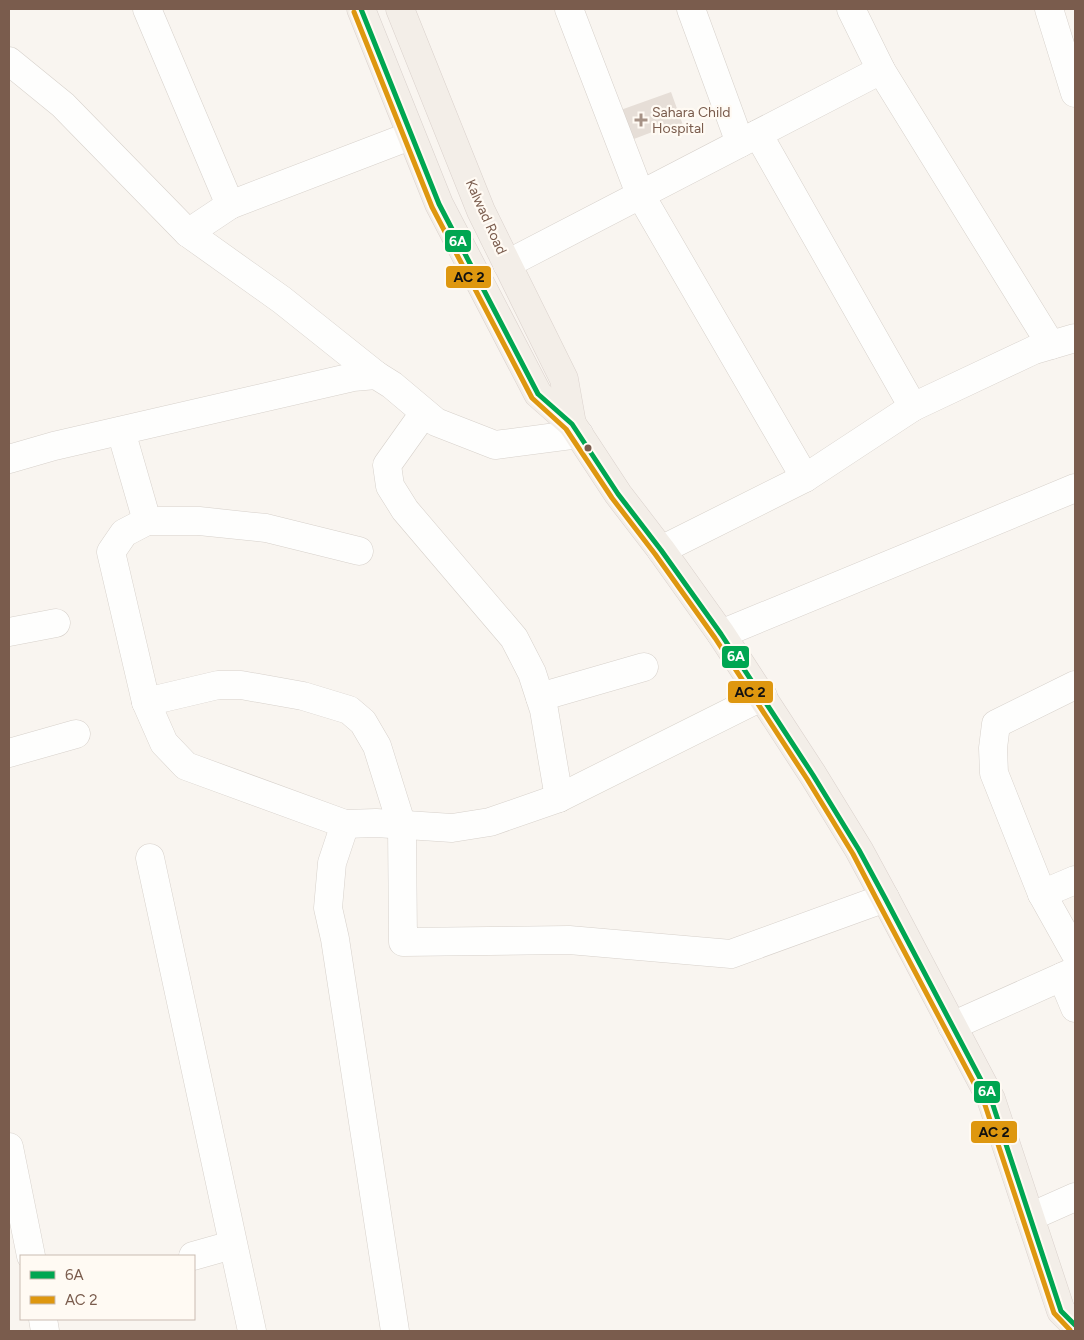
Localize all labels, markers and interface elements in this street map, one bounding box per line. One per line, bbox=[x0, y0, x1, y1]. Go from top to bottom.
place label: Sahara Child Hospital bbox=[652, 104, 730, 137]
marker: Sahara Child Hospital bbox=[634, 113, 648, 127]
street label: Kalwad Road bbox=[462, 177, 510, 257]
line badge: 6A bbox=[444, 229, 472, 253]
text: 6A bbox=[449, 233, 467, 250]
line badge: AC 2 bbox=[445, 265, 492, 289]
text: AC 2 bbox=[453, 269, 485, 286]
unlabelled marker bbox=[583, 443, 593, 453]
line badge: 6A bbox=[721, 645, 750, 669]
text: 6A bbox=[727, 648, 745, 665]
line badge: AC 2 bbox=[727, 680, 774, 704]
text: AC 2 bbox=[734, 684, 766, 701]
line badge: 6A bbox=[973, 1080, 1001, 1104]
text: 6A bbox=[978, 1083, 996, 1100]
line badge: AC 2 bbox=[970, 1120, 1018, 1144]
text: AC 2 bbox=[978, 1124, 1010, 1141]
legend bbox=[20, 1255, 195, 1320]
text: 6A bbox=[65, 1266, 84, 1284]
text: AC 2 bbox=[65, 1291, 98, 1309]

